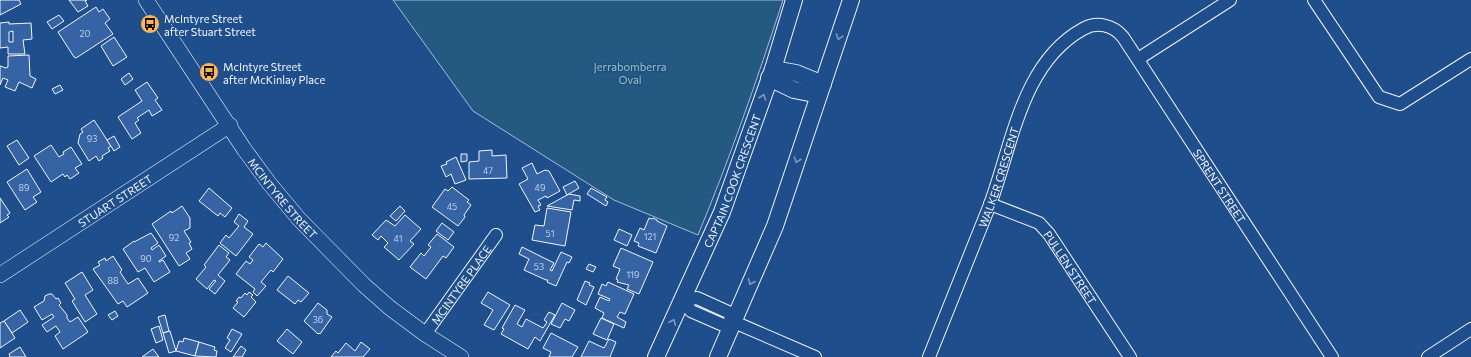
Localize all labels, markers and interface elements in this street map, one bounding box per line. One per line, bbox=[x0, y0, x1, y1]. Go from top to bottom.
place label: McIntyre Street after Stuart Street bbox=[164, 12, 256, 38]
bus stop icon: McIntyre Street after Stuart Street bbox=[139, 13, 161, 35]
house number: 20 bbox=[80, 28, 91, 39]
one-way arrow bbox=[835, 34, 844, 41]
place label: McIntyre Street after McKinlay Place bbox=[223, 60, 325, 86]
park label: Jerrabomberra Oval bbox=[594, 60, 666, 86]
bus stop icon: McIntyre Street after McKinlay Place bbox=[198, 61, 220, 83]
one-way arrow bbox=[758, 94, 766, 101]
street label: CAPTAIN COOK CRESCENT bbox=[700, 112, 763, 249]
street label: WALKER CRESCENT bbox=[975, 125, 1021, 229]
house number: 93 bbox=[87, 133, 97, 144]
street label: SPRENT STREET bbox=[1191, 146, 1249, 225]
street label: MCINTYRE STREET bbox=[246, 155, 320, 241]
one-way arrow bbox=[793, 157, 802, 164]
house number: 47 bbox=[483, 165, 493, 176]
street label: STUART STREET bbox=[75, 171, 154, 229]
house number: 89 bbox=[19, 182, 29, 193]
house number: 49 bbox=[535, 182, 545, 193]
house number: 45 bbox=[447, 201, 457, 212]
house number: 51 bbox=[545, 228, 555, 239]
street label: PULLEN STREET bbox=[1042, 228, 1100, 306]
house number: 121 bbox=[644, 231, 656, 242]
house number: 92 bbox=[169, 232, 179, 243]
house number: 41 bbox=[394, 233, 402, 244]
street label: MCINTYRE PLACE bbox=[428, 242, 493, 326]
house number: 90 bbox=[140, 253, 152, 264]
house number: 53 bbox=[534, 261, 544, 272]
house number: 119 bbox=[626, 269, 640, 280]
house number: 88 bbox=[108, 275, 118, 286]
one-way arrow bbox=[748, 277, 756, 285]
house number: 36 bbox=[313, 314, 323, 325]
one-way arrow bbox=[668, 318, 676, 326]

